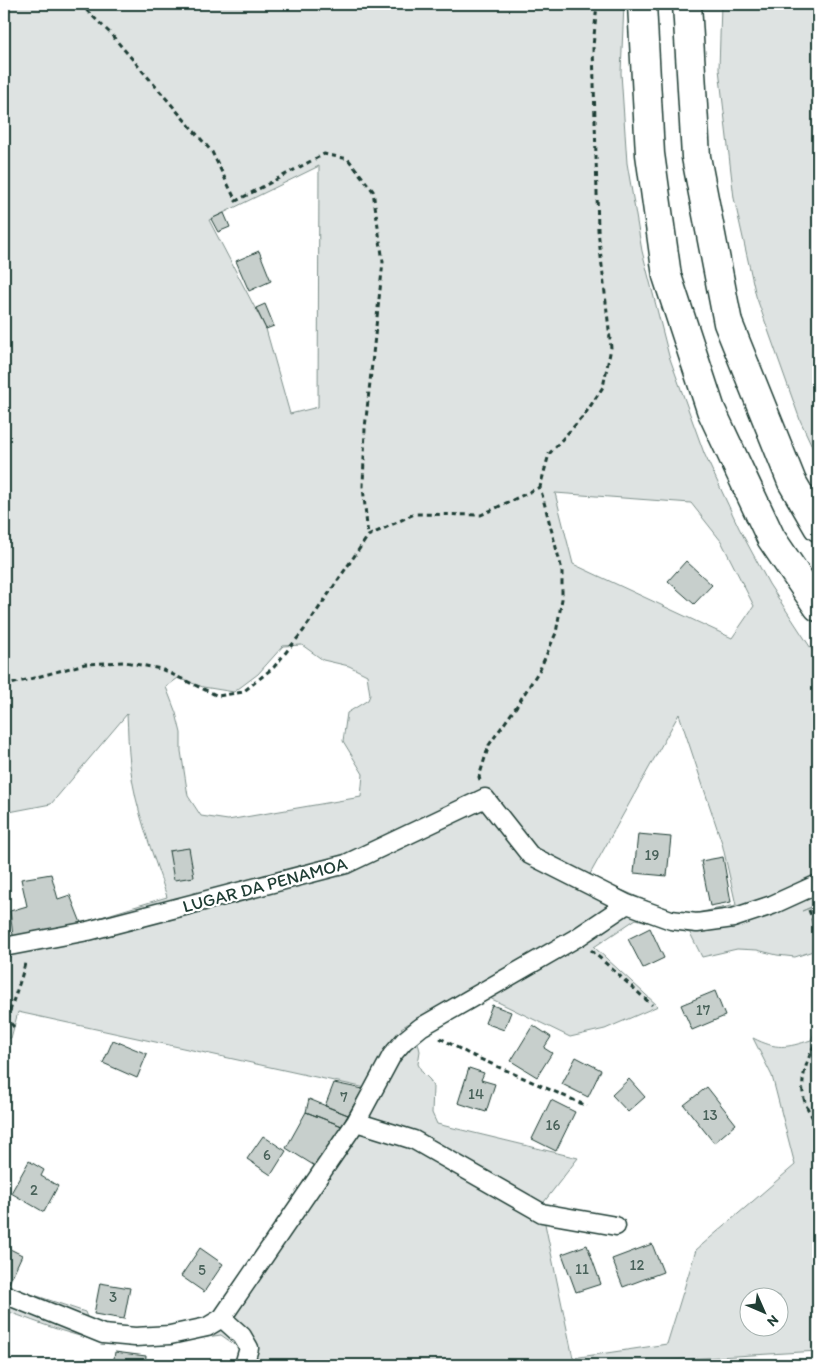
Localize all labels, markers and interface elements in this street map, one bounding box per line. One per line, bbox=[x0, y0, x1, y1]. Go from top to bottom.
house number: 19 bbox=[645, 846, 660, 864]
street label: LUGAR DA PENAMOA bbox=[180, 852, 350, 918]
house number: 17 bbox=[696, 1001, 711, 1019]
house number: 14 bbox=[468, 1085, 484, 1103]
house number: 7 bbox=[340, 1088, 348, 1106]
house number: 13 bbox=[702, 1106, 718, 1124]
house number: 16 bbox=[546, 1116, 561, 1134]
house number: 6 bbox=[263, 1146, 271, 1164]
house number: 2 bbox=[30, 1181, 38, 1199]
house number: 12 bbox=[630, 1256, 645, 1274]
house number: 11 bbox=[575, 1260, 589, 1278]
house number: 5 bbox=[198, 1261, 206, 1279]
north arrow bbox=[740, 1286, 790, 1336]
house number: 3 bbox=[109, 1288, 117, 1306]
text: N bbox=[763, 1311, 782, 1330]

